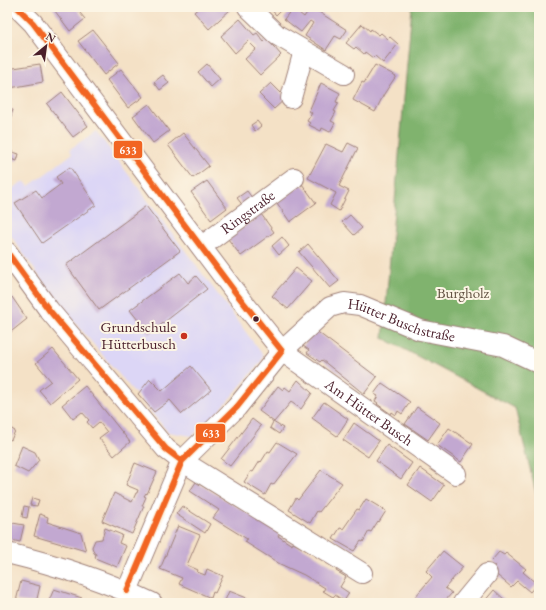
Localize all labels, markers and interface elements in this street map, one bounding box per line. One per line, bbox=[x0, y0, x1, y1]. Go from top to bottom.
north arrow bbox=[26, 26, 66, 66]
text: N bbox=[44, 29, 58, 46]
line badge: 633 bbox=[113, 140, 143, 159]
text: 633 bbox=[119, 143, 137, 157]
street label: Ringstraße bbox=[217, 185, 279, 238]
park label: Burgholz bbox=[437, 283, 490, 302]
street label: Hütter Buschstraße bbox=[347, 294, 457, 346]
unlabelled marker bbox=[251, 314, 261, 324]
place label: Grundschule Hütterbusch bbox=[101, 317, 176, 353]
marker: Grundschule Hütterbusch bbox=[179, 331, 189, 341]
street label: Am Hütter Busch bbox=[321, 374, 417, 450]
line badge: 633 bbox=[195, 423, 226, 443]
text: 633 bbox=[202, 426, 220, 440]

